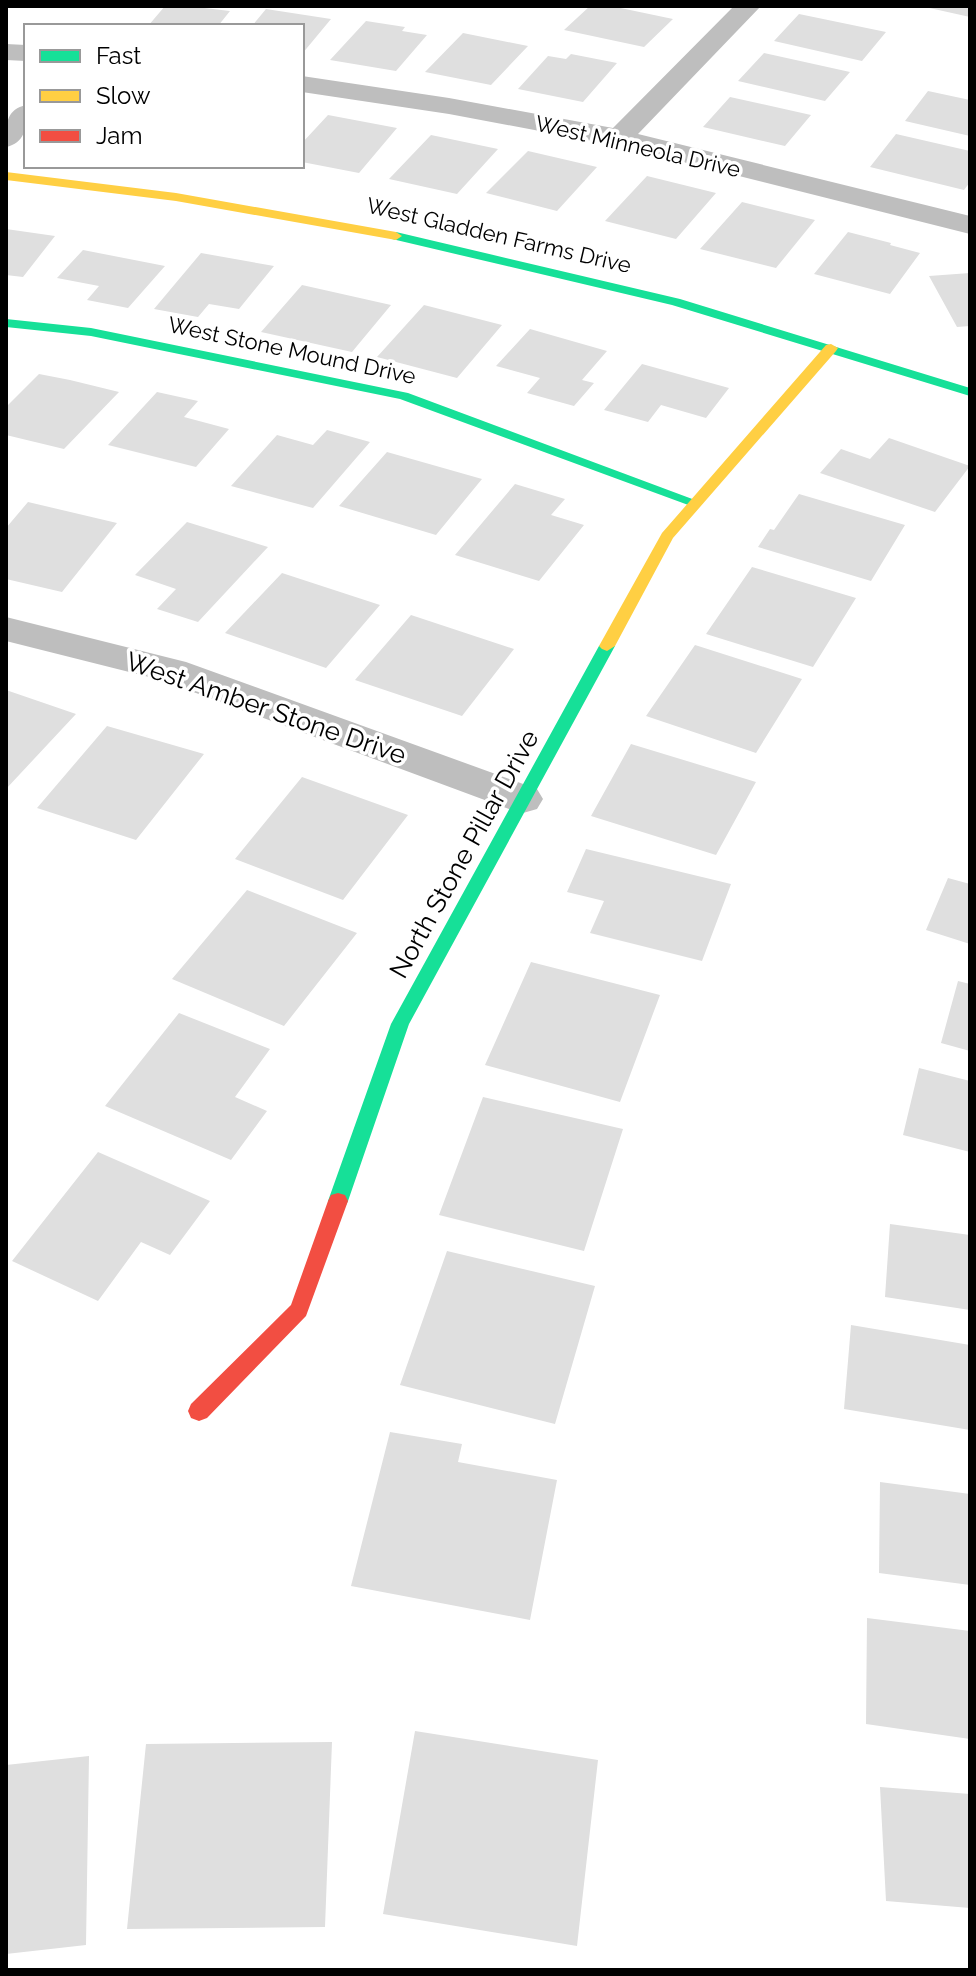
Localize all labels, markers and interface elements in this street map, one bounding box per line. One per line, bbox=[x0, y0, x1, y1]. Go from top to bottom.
legend bbox=[24, 24, 304, 168]
text: Fast bbox=[96, 41, 141, 70]
text: Slow bbox=[96, 81, 151, 110]
street label: West Minneola Drive bbox=[533, 110, 743, 182]
text: Jam bbox=[96, 121, 142, 150]
street label: West Gladden Farms Drive bbox=[364, 192, 634, 278]
street label: West Stone Mound Drive bbox=[166, 311, 418, 389]
street label: West Amber Stone Drive bbox=[122, 646, 410, 770]
street label: North Stone Pillar Drive bbox=[383, 725, 545, 983]

